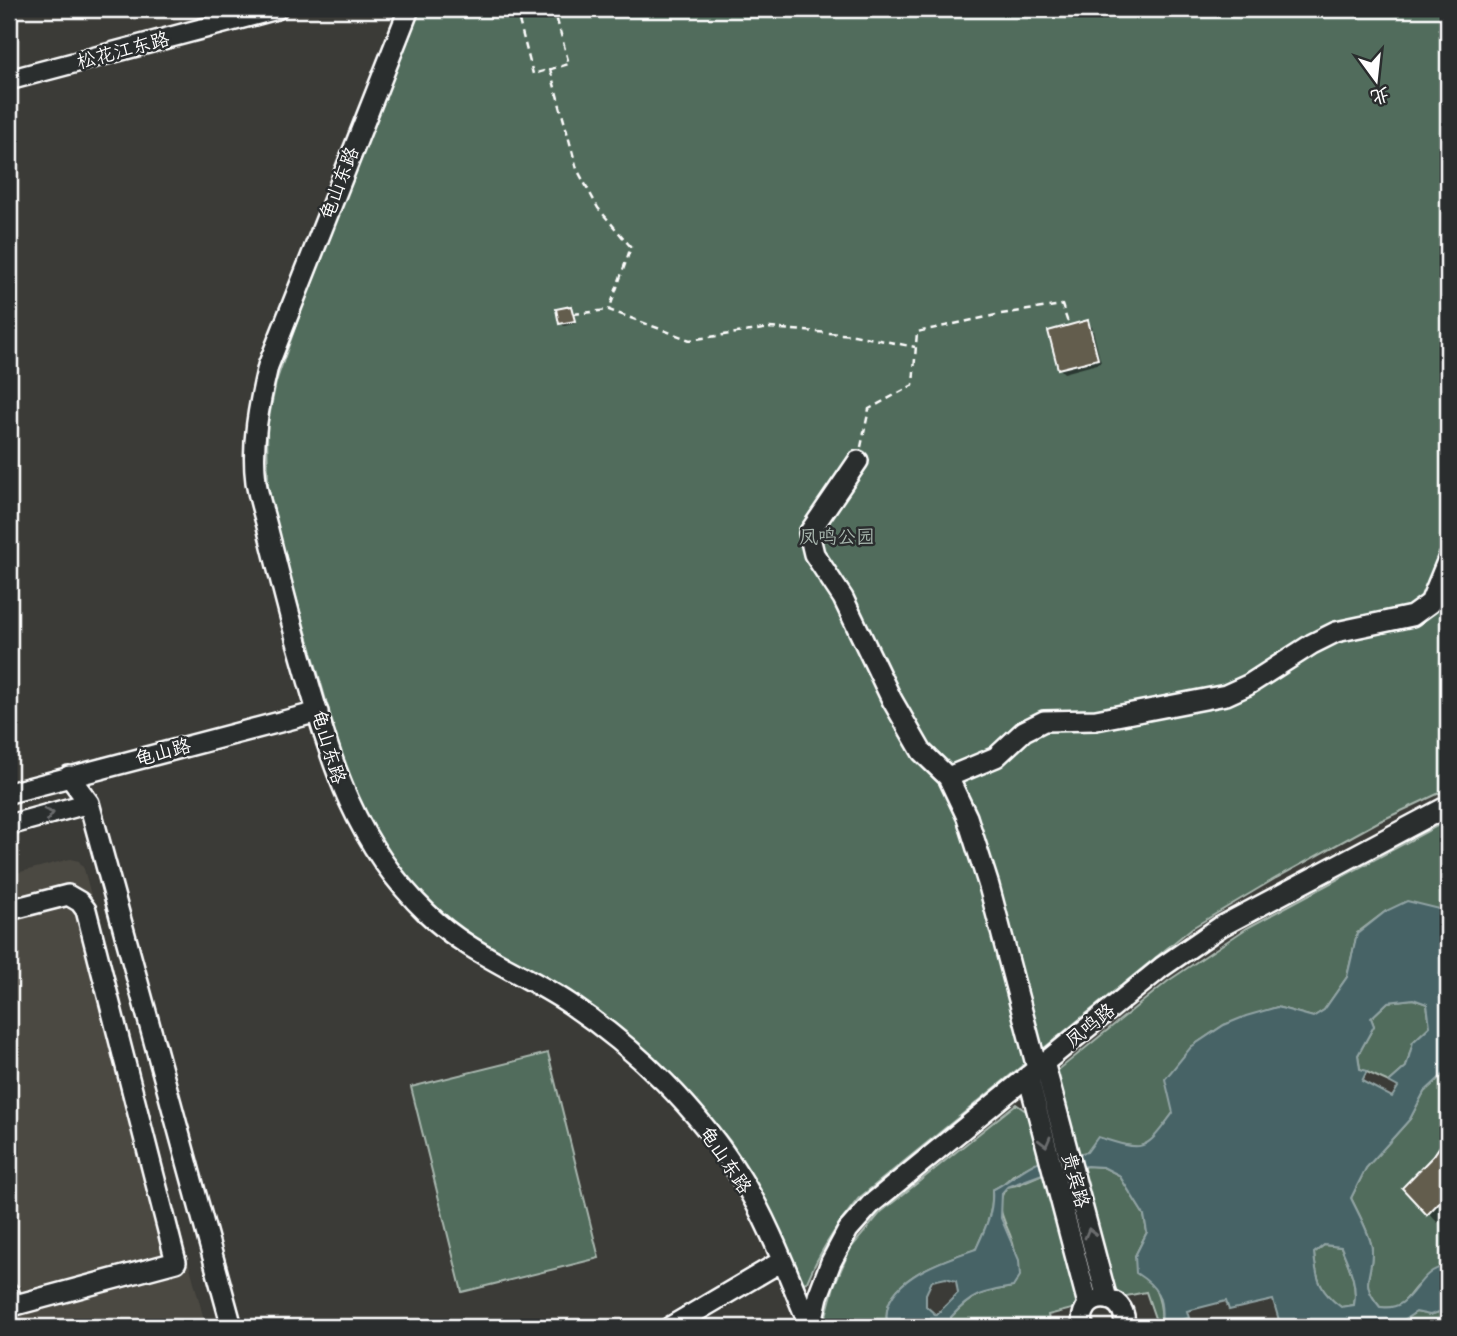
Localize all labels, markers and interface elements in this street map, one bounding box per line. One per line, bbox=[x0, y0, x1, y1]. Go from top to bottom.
street label: 松花江东路 bbox=[74, 26, 172, 74]
north arrow bbox=[1342, 46, 1412, 116]
text: 北 bbox=[1368, 81, 1393, 110]
street label: 龟山东路 bbox=[314, 143, 364, 223]
park label: 凤鸣公园 bbox=[799, 524, 875, 549]
street label: 龟山东路 bbox=[306, 707, 352, 787]
street label: 龟山路 bbox=[132, 733, 194, 771]
one-way arrow bbox=[43, 808, 55, 822]
street label: 凤鸣路 bbox=[1060, 997, 1120, 1053]
street label: 龟山东路 bbox=[694, 1122, 758, 1198]
one-way arrow bbox=[1037, 1135, 1051, 1147]
street label: 贵宾路 bbox=[1057, 1149, 1095, 1211]
one-way arrow bbox=[1083, 1227, 1098, 1239]

